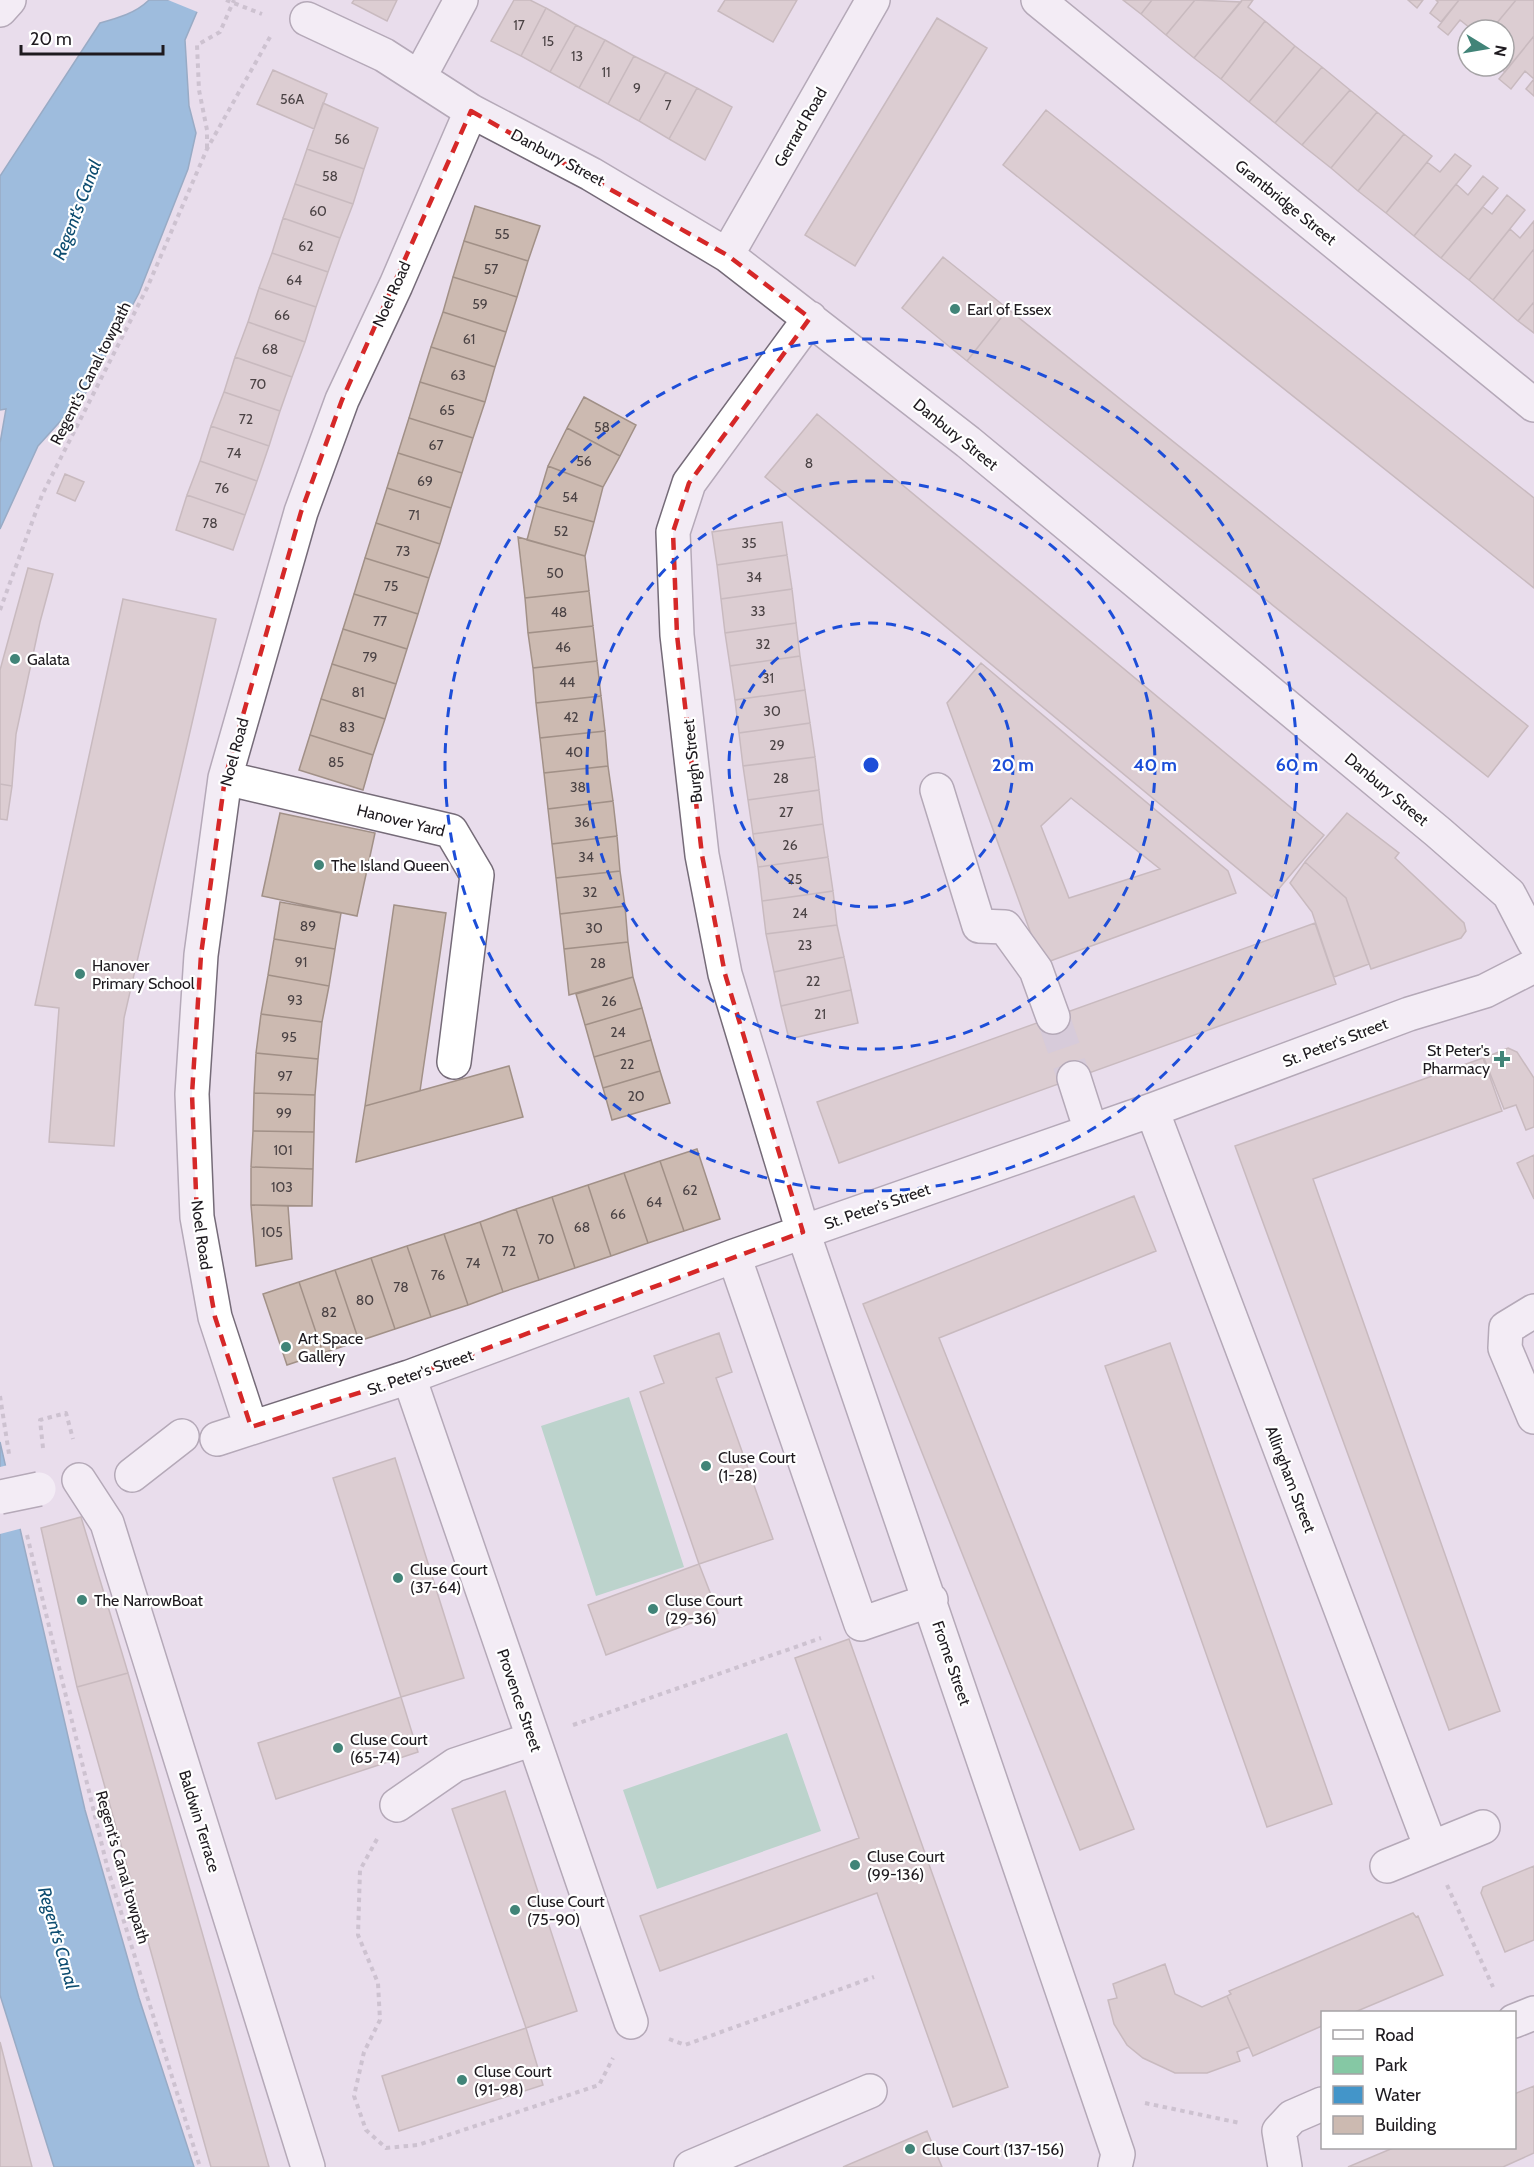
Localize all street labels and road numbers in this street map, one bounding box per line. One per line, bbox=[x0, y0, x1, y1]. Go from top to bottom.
street label: Gerrard Road bbox=[770, 84, 831, 170]
street label: Danbury Street bbox=[508, 125, 608, 190]
street label: Grantbridge Street bbox=[1231, 156, 1341, 249]
street label: Noel Road bbox=[369, 258, 414, 330]
street label: Regent's Canal towpath bbox=[46, 298, 135, 448]
street label: Danbury Street bbox=[910, 395, 1002, 475]
street label: Noel Road bbox=[216, 716, 253, 788]
street label: Burgh Street bbox=[679, 717, 706, 804]
street label: Danbury Street bbox=[1341, 749, 1433, 830]
street label: Hanover Yard bbox=[355, 800, 447, 841]
street label: St. Peter's Street bbox=[1280, 1013, 1391, 1071]
street label: St. Peter's Street bbox=[822, 1179, 933, 1234]
street label: Noel Road bbox=[187, 1199, 216, 1271]
street label: St. Peter's Street bbox=[365, 1345, 476, 1400]
street label: Allingham Street bbox=[1261, 1423, 1320, 1536]
street label: Frome Street bbox=[928, 1618, 975, 1709]
street label: Provence Street bbox=[493, 1646, 546, 1755]
street label: Baldwin Terrace bbox=[175, 1768, 224, 1875]
street label: Regent's Canal towpath bbox=[92, 1788, 153, 1946]

